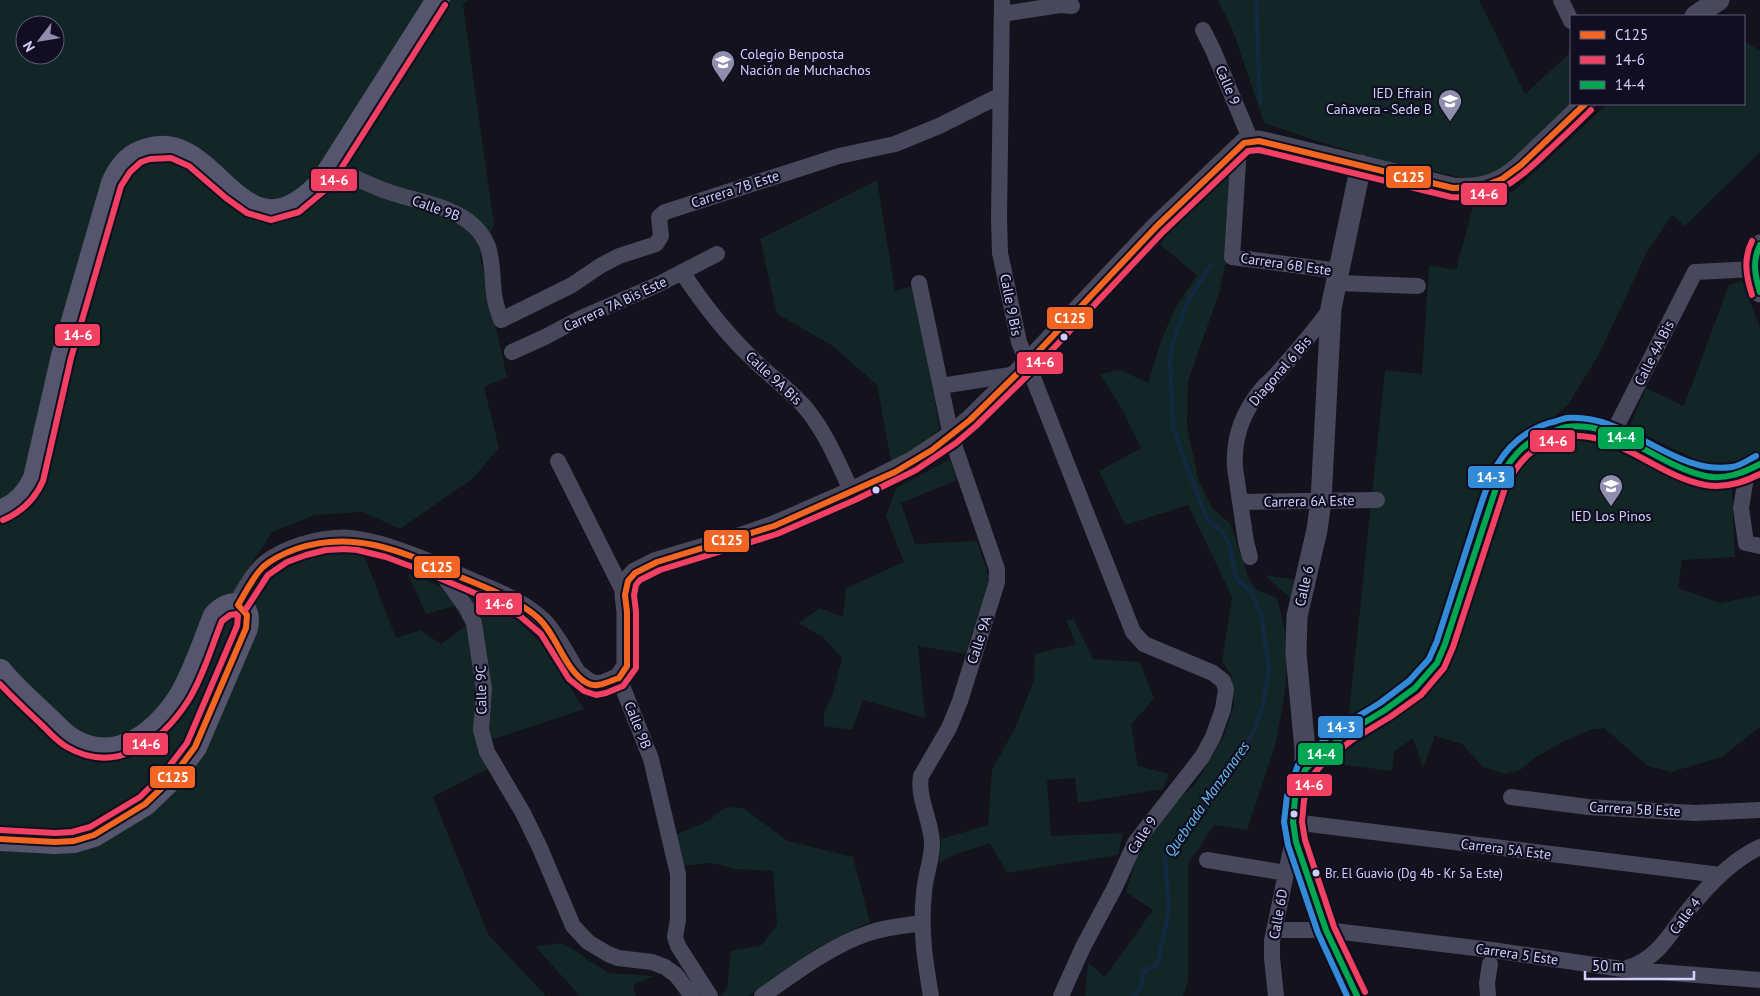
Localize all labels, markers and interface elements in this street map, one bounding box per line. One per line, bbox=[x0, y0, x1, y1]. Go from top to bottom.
north arrow bbox=[15, 15, 65, 65]
legend bbox=[1570, 15, 1745, 105]
text: C125 bbox=[1615, 25, 1648, 44]
text: N bbox=[19, 38, 39, 55]
place label: Colegio Benposta Nación de Muchachos bbox=[740, 45, 871, 79]
school or university icon: Colegio Benposta Nación de Muchachos bbox=[710, 49, 736, 83]
text: 14-6 bbox=[1615, 50, 1645, 69]
street label: Calle 9 bbox=[1212, 62, 1244, 108]
text: 14-4 bbox=[1615, 75, 1645, 94]
place label: IED Efrain Cañavera - Sede B bbox=[1326, 84, 1432, 118]
school or university icon: IED Efrain Cañavera - Sede B bbox=[1437, 88, 1463, 122]
line badge: C125 bbox=[1385, 165, 1432, 189]
street label: Carrera 7B Este bbox=[689, 166, 781, 212]
line badge: 14-6 bbox=[310, 168, 358, 192]
text: C125 bbox=[1393, 168, 1425, 186]
text: 14-6 bbox=[320, 171, 348, 189]
line badge: 14-6 bbox=[1460, 182, 1508, 206]
text: 14-6 bbox=[1470, 185, 1498, 203]
street label: Calle 9B bbox=[410, 191, 462, 225]
street label: Carrera 6B Este bbox=[1239, 249, 1333, 279]
street label: Carrera 7A Bis Este bbox=[561, 272, 669, 336]
street label: Calle 9 Bis bbox=[996, 272, 1026, 338]
line badge: C125 bbox=[1046, 306, 1094, 330]
text: C125 bbox=[1054, 309, 1086, 327]
street label: Calle 4A Bis bbox=[1630, 317, 1678, 389]
line badge: 14-6 bbox=[54, 323, 101, 347]
text: 14-6 bbox=[64, 326, 92, 344]
unlabelled marker bbox=[1059, 332, 1069, 342]
street label: Diagonal 6 Bis bbox=[1245, 332, 1315, 410]
street label: Calle 9A Bis bbox=[742, 347, 806, 409]
line badge: 14-6 bbox=[1016, 351, 1064, 375]
text: 14-6 bbox=[1026, 353, 1054, 371]
line badge: 14-4 bbox=[1597, 426, 1645, 450]
text: 14-4 bbox=[1607, 428, 1635, 446]
line badge: 14-6 bbox=[1529, 429, 1576, 453]
text: 14-6 bbox=[1539, 432, 1567, 450]
line badge: 14-3 bbox=[1467, 465, 1515, 489]
text: 14-3 bbox=[1477, 468, 1505, 486]
school or university icon: IED Los Pinos bbox=[1598, 473, 1624, 507]
unlabelled marker bbox=[871, 485, 881, 495]
street label: Carrera 6A Este bbox=[1263, 491, 1355, 511]
place label: IED Los Pinos bbox=[1571, 507, 1651, 525]
line badge: C125 bbox=[703, 529, 750, 553]
text: C125 bbox=[711, 531, 743, 549]
line badge: C125 bbox=[413, 555, 461, 579]
text: C125 bbox=[421, 558, 453, 576]
street label: Calle 6 bbox=[1291, 564, 1317, 608]
line badge: 14-6 bbox=[475, 592, 523, 616]
text: 14-6 bbox=[485, 595, 513, 613]
street label: Calle 9A bbox=[963, 613, 995, 666]
street label: Calle 9C bbox=[472, 665, 490, 715]
street label: Calle 9B bbox=[620, 699, 656, 751]
line badge: 14-3 bbox=[1317, 715, 1364, 739]
text: 14-3 bbox=[1327, 718, 1355, 736]
line badge: 14-6 bbox=[122, 732, 169, 756]
text: 14-6 bbox=[132, 735, 160, 753]
water label: Quebrada Manzanares bbox=[1160, 737, 1253, 860]
line badge: 14-4 bbox=[1297, 742, 1344, 766]
text: 14-4 bbox=[1307, 745, 1335, 763]
line badge: C125 bbox=[149, 765, 196, 789]
text: C125 bbox=[157, 768, 189, 786]
line badge: 14-6 bbox=[1286, 773, 1333, 797]
text: 14-6 bbox=[1295, 776, 1323, 794]
street label: Carrera 5B Este bbox=[1589, 798, 1681, 820]
unlabelled marker bbox=[1289, 809, 1299, 819]
street label: Calle 9 bbox=[1123, 813, 1161, 857]
street label: Carrera 5A Este bbox=[1460, 835, 1552, 863]
place label: Br. El Guavio (Dg 4b - Kr 5a Este) bbox=[1325, 865, 1503, 882]
marker: Br. El Guavio (Dg 4b - Kr 5a Este) bbox=[1311, 868, 1321, 878]
street label: Calle 6D bbox=[1265, 888, 1291, 940]
street label: Calle 4 bbox=[1665, 894, 1705, 938]
street label: Carrera 5 Este bbox=[1475, 939, 1559, 969]
scale bar bbox=[1585, 948, 1694, 980]
text: 50 m bbox=[1592, 956, 1625, 975]

